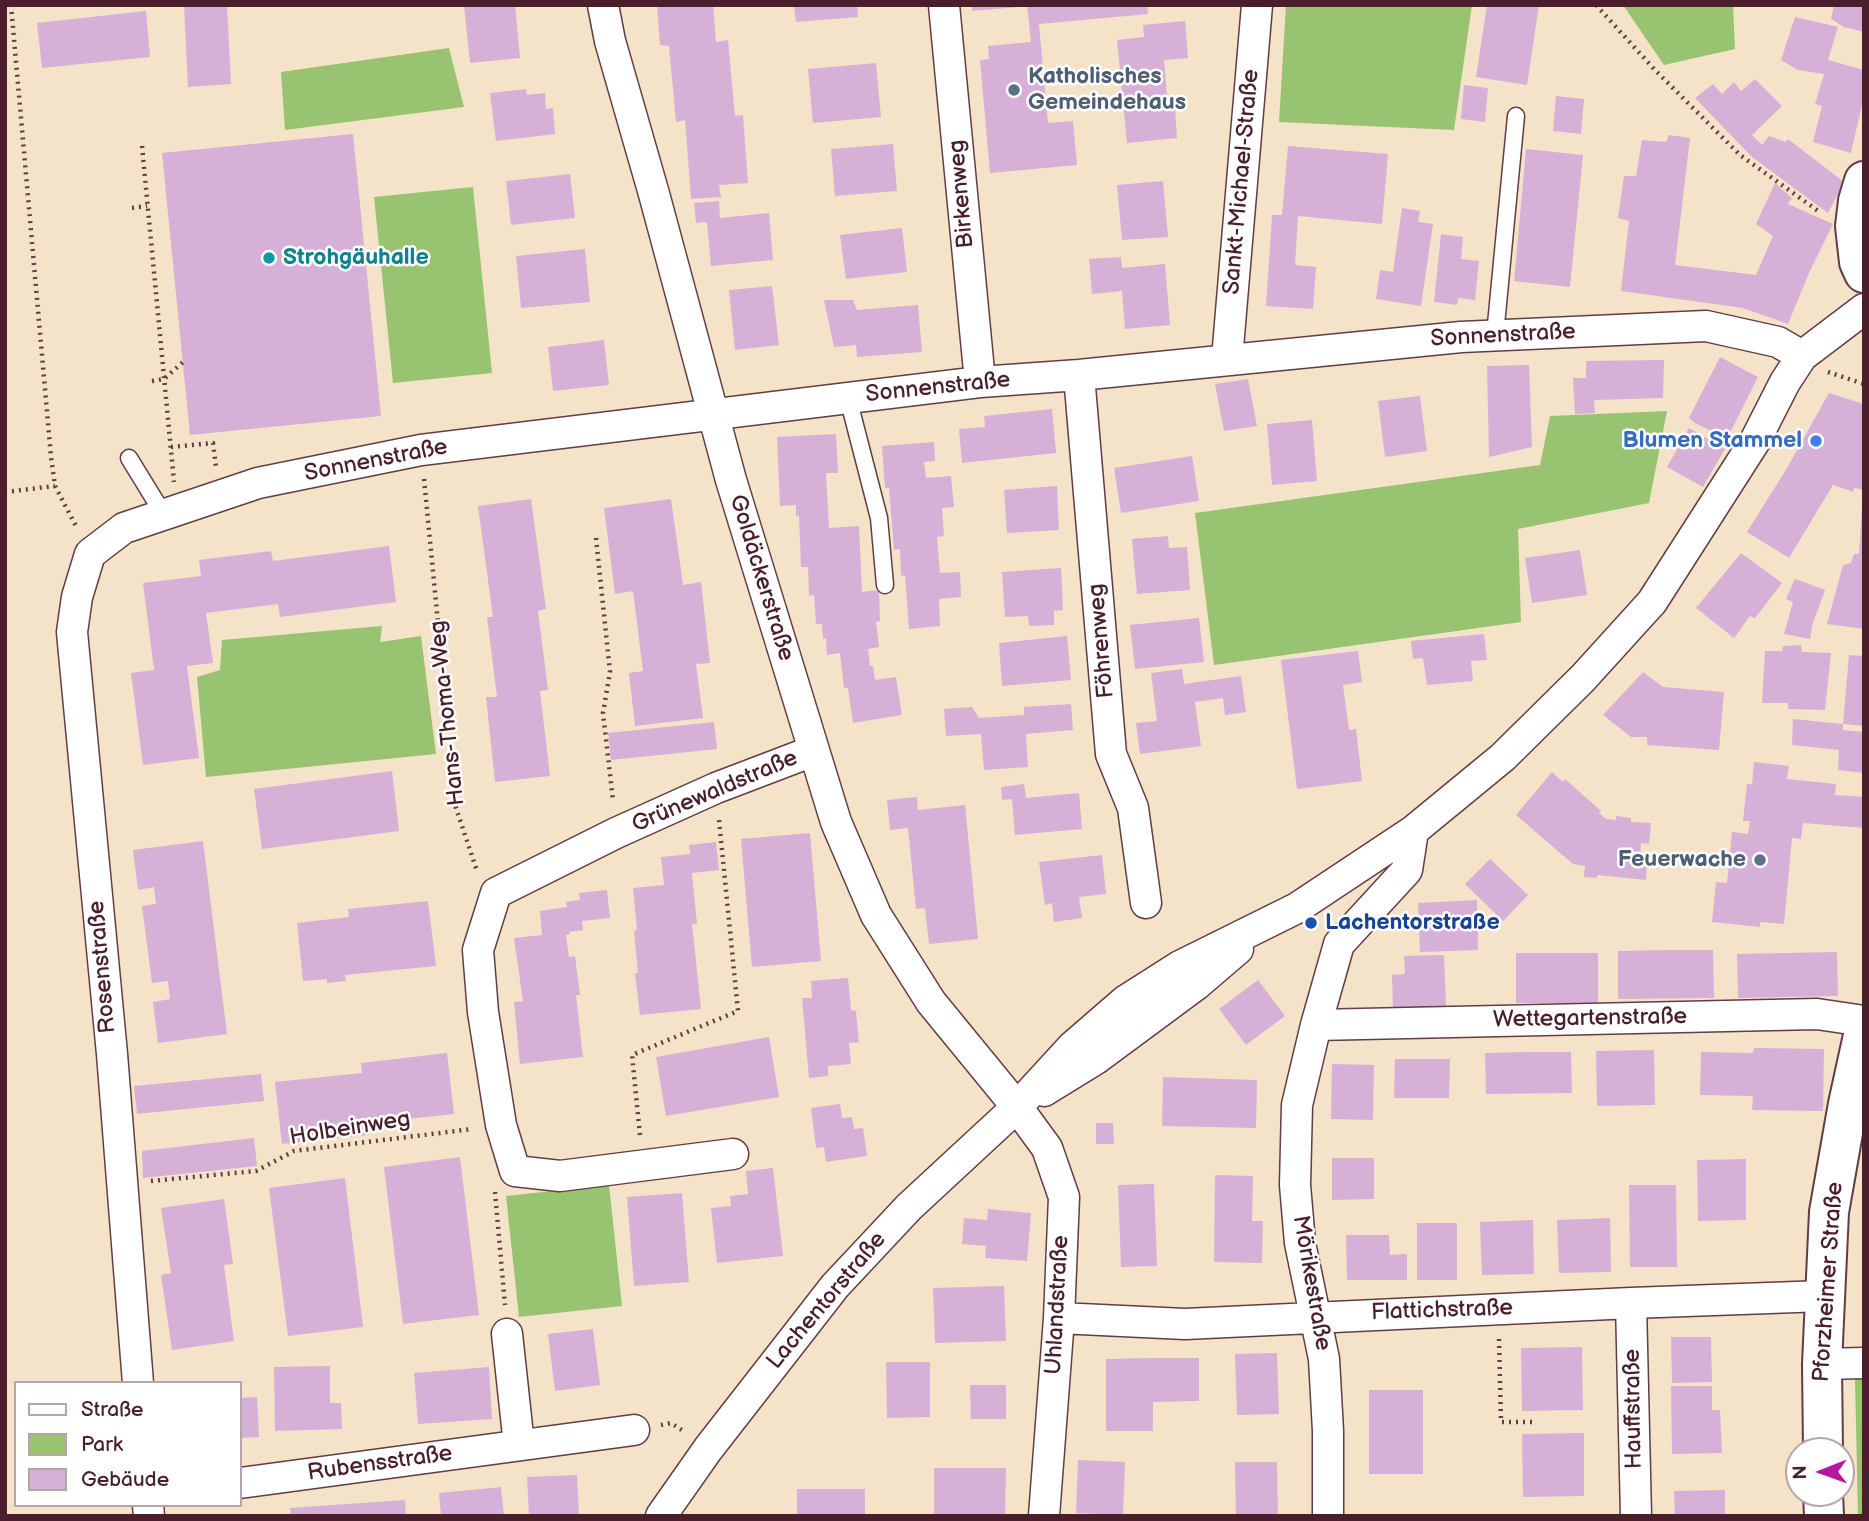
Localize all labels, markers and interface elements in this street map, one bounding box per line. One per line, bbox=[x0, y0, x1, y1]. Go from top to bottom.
place label: Katholisches Gemeindehaus bbox=[1028, 63, 1186, 117]
street label: Sankt-Michael-Straße bbox=[1218, 68, 1266, 296]
marker: Katholisches Gemeindehaus bbox=[1006, 82, 1022, 98]
street label: Birkenweg bbox=[944, 139, 980, 249]
place label: Strohgäuhalle bbox=[283, 244, 429, 272]
marker: Strohgäuhalle bbox=[261, 250, 277, 266]
street label: Sonnenstraße bbox=[1430, 318, 1576, 354]
street label: Sonnenstraße bbox=[864, 367, 1012, 409]
place label: Blumen Stammel bbox=[1622, 427, 1802, 455]
marker: Blumen Stammel bbox=[1808, 433, 1824, 449]
street label: Sonnenstraße bbox=[302, 434, 450, 488]
street label: Goldäckerstraße bbox=[723, 492, 799, 664]
street label: Föhrenweg bbox=[1083, 582, 1121, 700]
street label: Hans-Thoma-Weg bbox=[425, 619, 471, 807]
street label: Grünewaldstraße bbox=[628, 745, 802, 839]
place label: Feuerwache bbox=[1618, 846, 1746, 874]
marker: Feuerwache bbox=[1752, 852, 1768, 868]
street label: Rosenstraße bbox=[83, 899, 123, 1035]
place label: Lachentorstraße bbox=[1325, 909, 1500, 937]
marker: Lachentorstraße bbox=[1303, 915, 1319, 931]
street label: Wettegartenstraße bbox=[1493, 1004, 1687, 1034]
street label: Holbeinweg bbox=[288, 1106, 412, 1152]
street label: Pforzheimer Straße bbox=[1808, 1181, 1850, 1383]
street label: Mörikestraße bbox=[1286, 1213, 1336, 1353]
street label: Lachentorstraße bbox=[762, 1227, 892, 1375]
street label: Uhlandstraße bbox=[1041, 1235, 1075, 1375]
street label: Flattichstraße bbox=[1371, 1295, 1513, 1327]
street label: Hauffstraße bbox=[1619, 1349, 1649, 1469]
legend bbox=[14, 1381, 242, 1507]
text: Straße bbox=[81, 1397, 143, 1422]
text: Park bbox=[81, 1432, 123, 1457]
north arrow bbox=[1785, 1437, 1855, 1507]
street label: Rubensstraße bbox=[306, 1440, 454, 1488]
text: N bbox=[1789, 1465, 1812, 1480]
text: Gebäude bbox=[81, 1467, 169, 1492]

